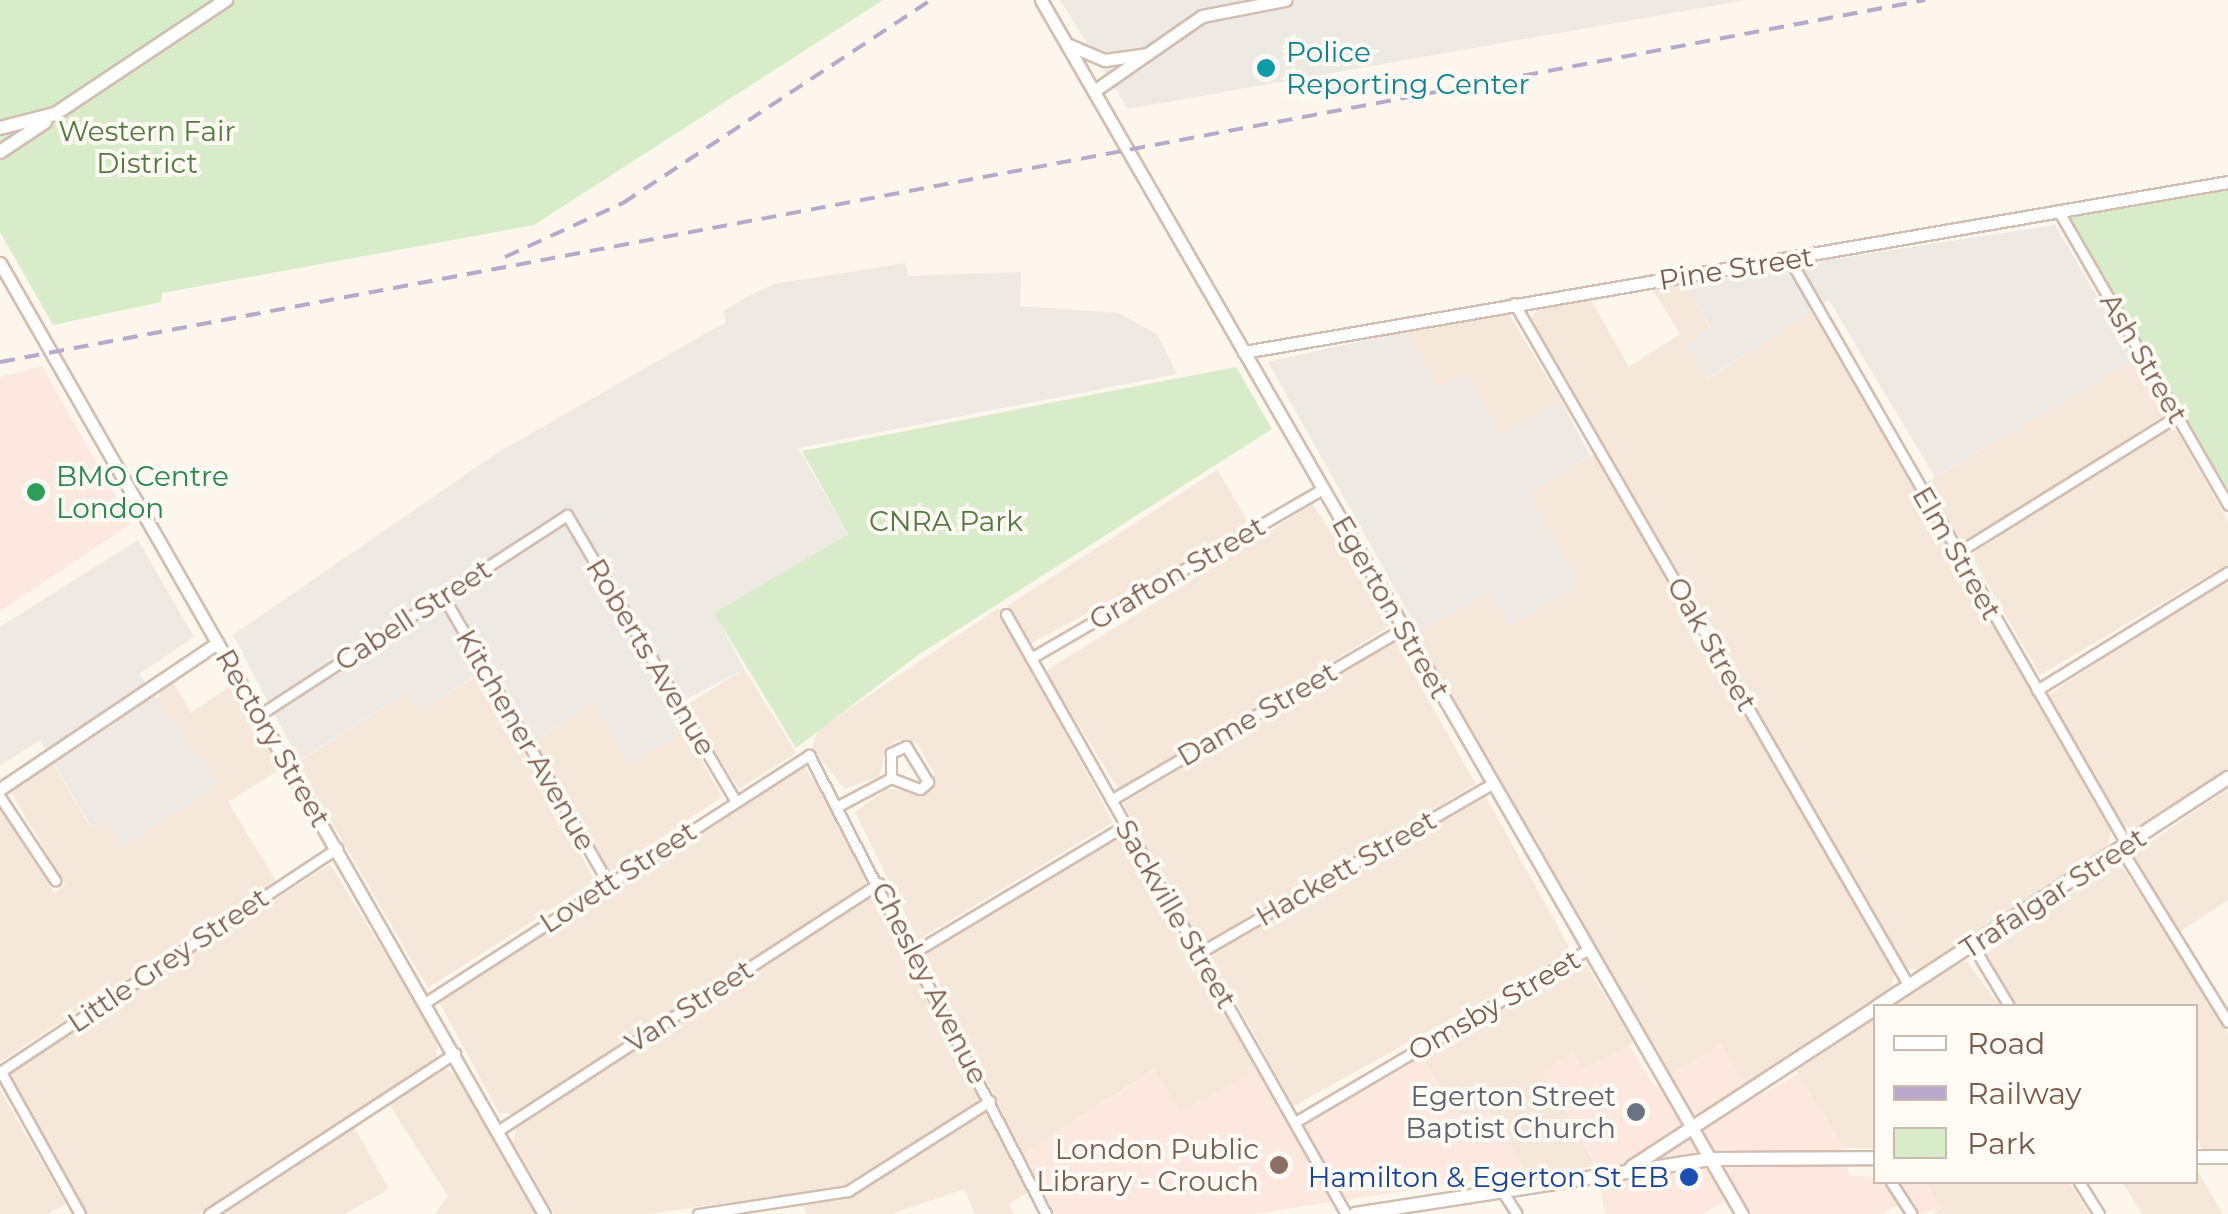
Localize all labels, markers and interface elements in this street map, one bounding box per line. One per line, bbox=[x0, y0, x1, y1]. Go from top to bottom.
place label: Police Reporting Center bbox=[1286, 35, 1530, 101]
marker: Police Reporting Center bbox=[1255, 57, 1277, 79]
park label: Western Fair District bbox=[58, 114, 236, 180]
street label: Pine Street bbox=[1657, 239, 1815, 297]
street label: Ash Street bbox=[2093, 287, 2195, 429]
place label: BMO Centre London bbox=[56, 459, 229, 525]
marker: BMO Centre London bbox=[25, 481, 47, 503]
street label: Elm Street bbox=[1905, 481, 2009, 625]
park label: CNRA Park bbox=[869, 504, 1023, 538]
street label: Grafton Street bbox=[1083, 509, 1271, 637]
street label: Egerton Street bbox=[1325, 510, 1457, 704]
street label: Cabell Street bbox=[329, 552, 497, 678]
street label: Roberts Avenue bbox=[579, 553, 723, 761]
street label: Oak Street bbox=[1660, 571, 1764, 717]
street label: Kitchener Avenue bbox=[449, 624, 603, 856]
street label: Rectory Street bbox=[209, 643, 337, 833]
street label: Dame Street bbox=[1171, 655, 1343, 773]
street label: Hackett Street bbox=[1250, 803, 1442, 933]
street label: Lovett Street bbox=[534, 814, 702, 940]
street label: Sackville Street bbox=[1108, 814, 1244, 1014]
street label: Trafalgar Street bbox=[1954, 821, 2152, 965]
street label: Chesley Avenue bbox=[865, 877, 995, 1089]
street label: Little Grey Street bbox=[61, 881, 275, 1039]
street label: Omsby Street bbox=[1402, 942, 1586, 1068]
street label: Van Street bbox=[619, 952, 759, 1060]
legend bbox=[1873, 1004, 2198, 1184]
text: Road bbox=[1967, 1025, 2045, 1062]
text: Railway bbox=[1967, 1075, 2082, 1112]
place label: Egerton Street Baptist Church bbox=[1405, 1079, 1616, 1145]
marker: Egerton Street Baptist Church bbox=[1625, 1101, 1647, 1123]
text: Park bbox=[1967, 1125, 2036, 1162]
place label: London Public Library - Crouch bbox=[1036, 1132, 1259, 1198]
marker: London Public Library - Crouch bbox=[1268, 1154, 1290, 1176]
place label: Hamilton & Egerton St EB bbox=[1308, 1160, 1669, 1194]
marker: Hamilton & Egerton St EB bbox=[1678, 1166, 1700, 1188]

